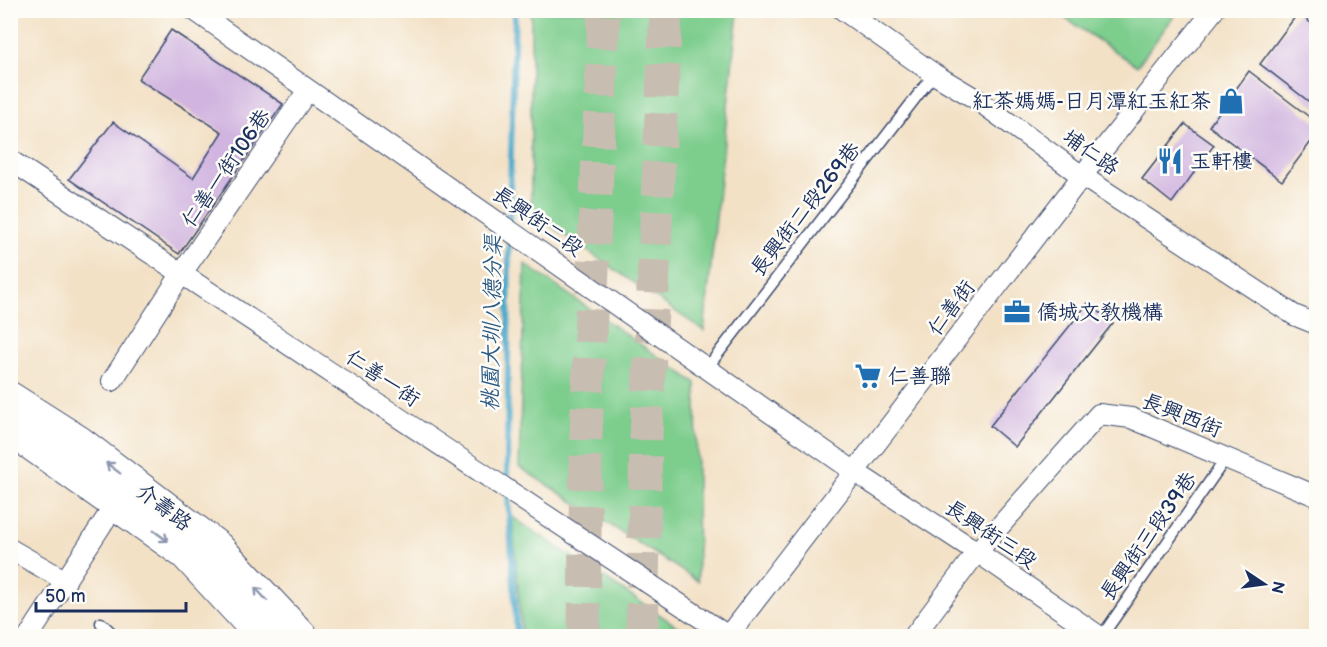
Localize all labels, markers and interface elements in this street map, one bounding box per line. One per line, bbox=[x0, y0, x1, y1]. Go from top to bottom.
shop icon: 紅茶媽媽-日月潭紅玉紅茶 bbox=[1216, 86, 1246, 116]
place label: 紅茶媽媽-日月潭紅玉紅茶 bbox=[972, 89, 1211, 114]
street label: 仁善一街106巷 bbox=[177, 104, 276, 232]
street label: 埔仁路 bbox=[1058, 124, 1124, 181]
street label: 長興街二段269巷 bbox=[745, 137, 866, 281]
restaurant icon: 玉軒樓 bbox=[1155, 146, 1185, 176]
place label: 玉軒樓 bbox=[1190, 149, 1253, 174]
street label: 長興街二段 bbox=[488, 181, 588, 262]
water label: 桃園大圳八德分渠 bbox=[477, 233, 508, 411]
street label: 仁善街 bbox=[922, 276, 980, 341]
office icon: 僑城文教機構 bbox=[1002, 297, 1032, 327]
place label: 僑城文教機構 bbox=[1037, 300, 1163, 325]
street label: 仁善一街 bbox=[341, 345, 425, 412]
supermarket icon: 仁善聯 bbox=[853, 361, 883, 391]
place label: 仁善聯 bbox=[888, 364, 951, 389]
street label: 長興西街 bbox=[1138, 388, 1225, 443]
one-way arrow bbox=[105, 461, 121, 474]
street label: 長興街三段39巷 bbox=[1095, 467, 1202, 605]
street label: 介壽路 bbox=[131, 478, 196, 536]
street label: 長興街三段 bbox=[940, 495, 1041, 574]
one-way arrow bbox=[153, 530, 169, 542]
north arrow bbox=[1234, 554, 1294, 614]
scale bar bbox=[36, 575, 186, 613]
text: N bbox=[1267, 579, 1288, 595]
text: 50 m bbox=[45, 586, 86, 607]
one-way arrow bbox=[254, 586, 268, 601]

